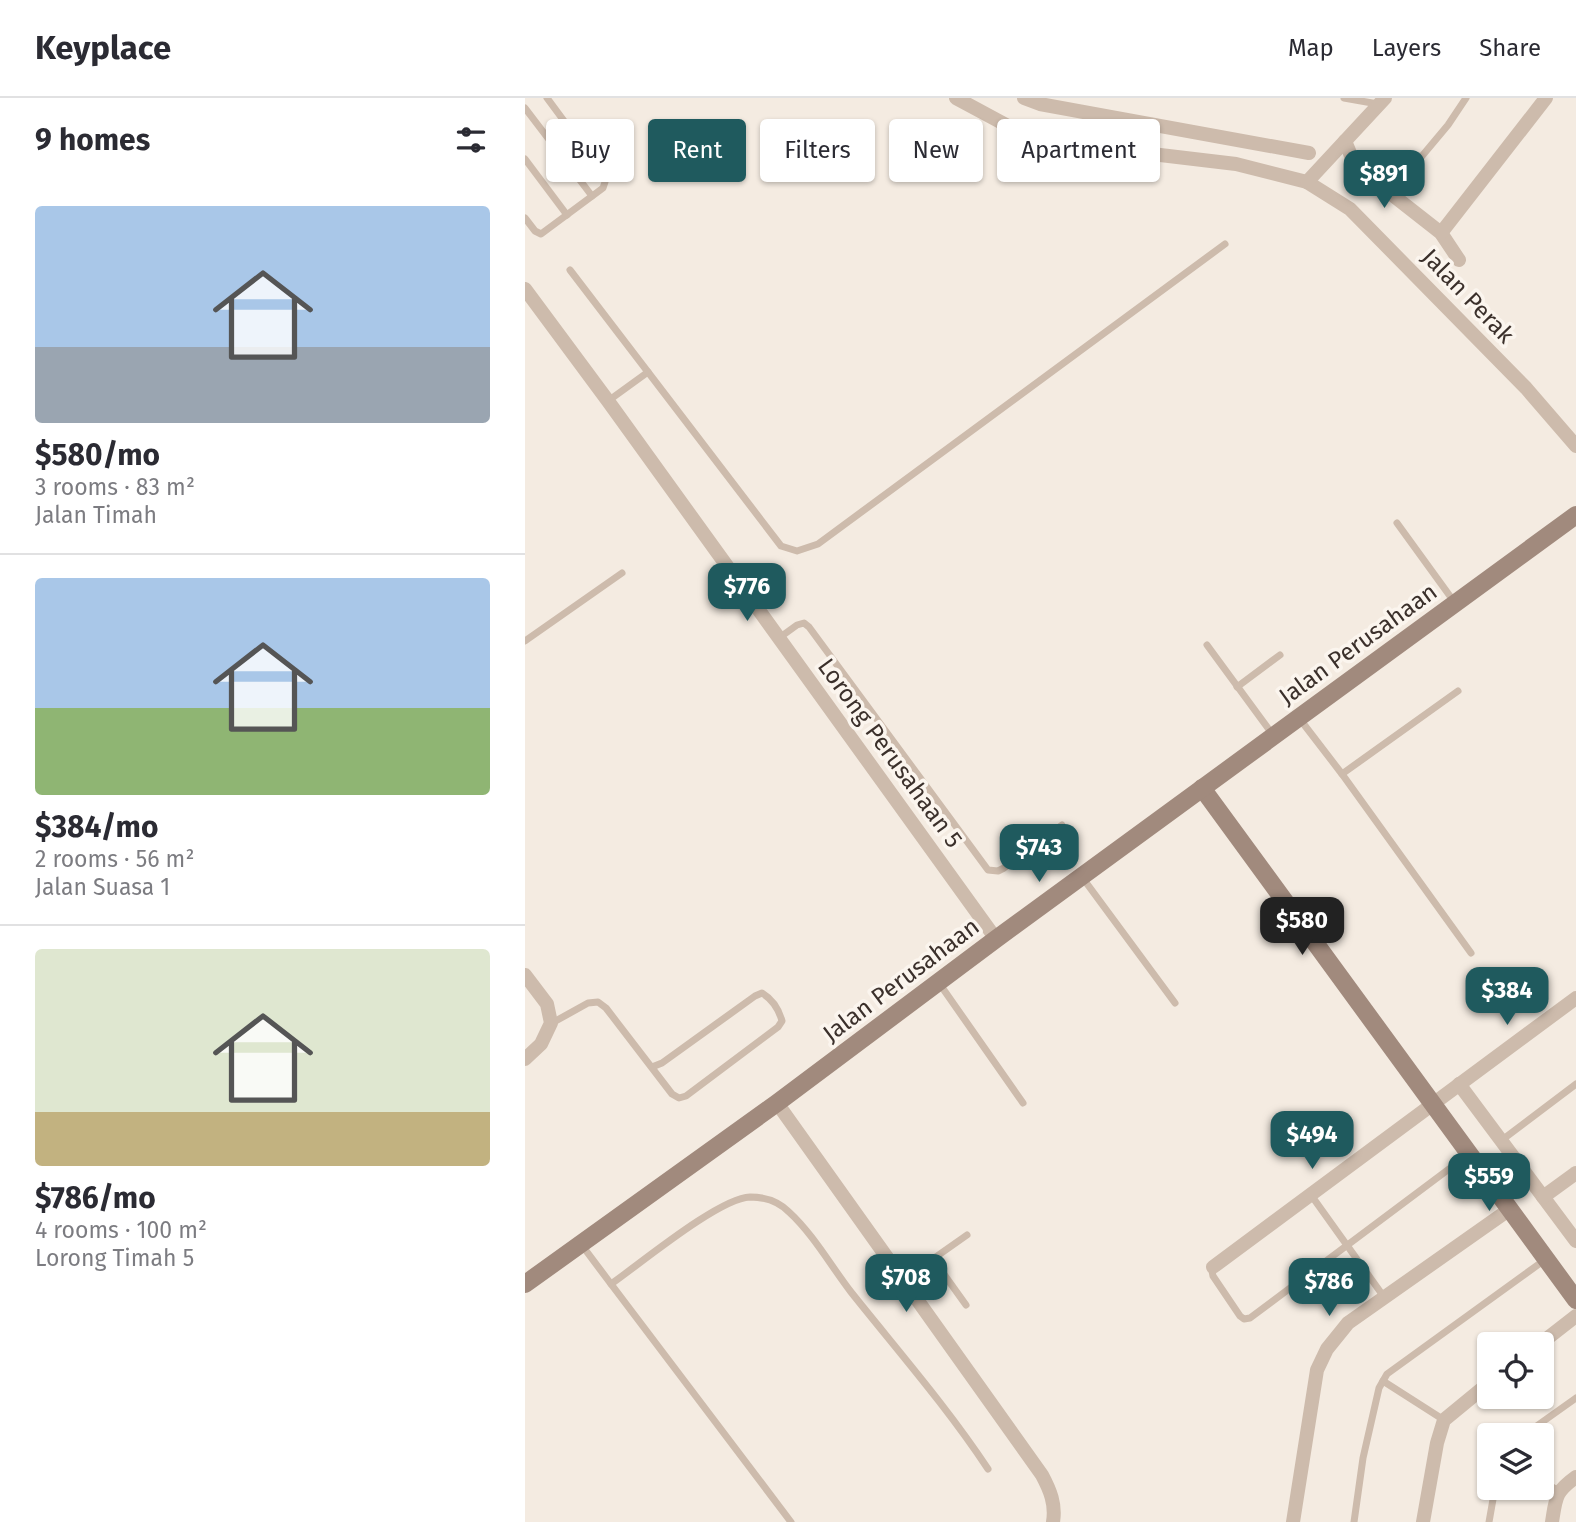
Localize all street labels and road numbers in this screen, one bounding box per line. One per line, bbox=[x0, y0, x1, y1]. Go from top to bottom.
street label: Jalan Perak bbox=[1416, 243, 1520, 350]
street label: Jalan Perusahaan bbox=[1274, 577, 1442, 711]
street label: Lorong Perusahaan 5 bbox=[812, 653, 968, 853]
street label: Jalan Perusahaan bbox=[817, 912, 985, 1048]

